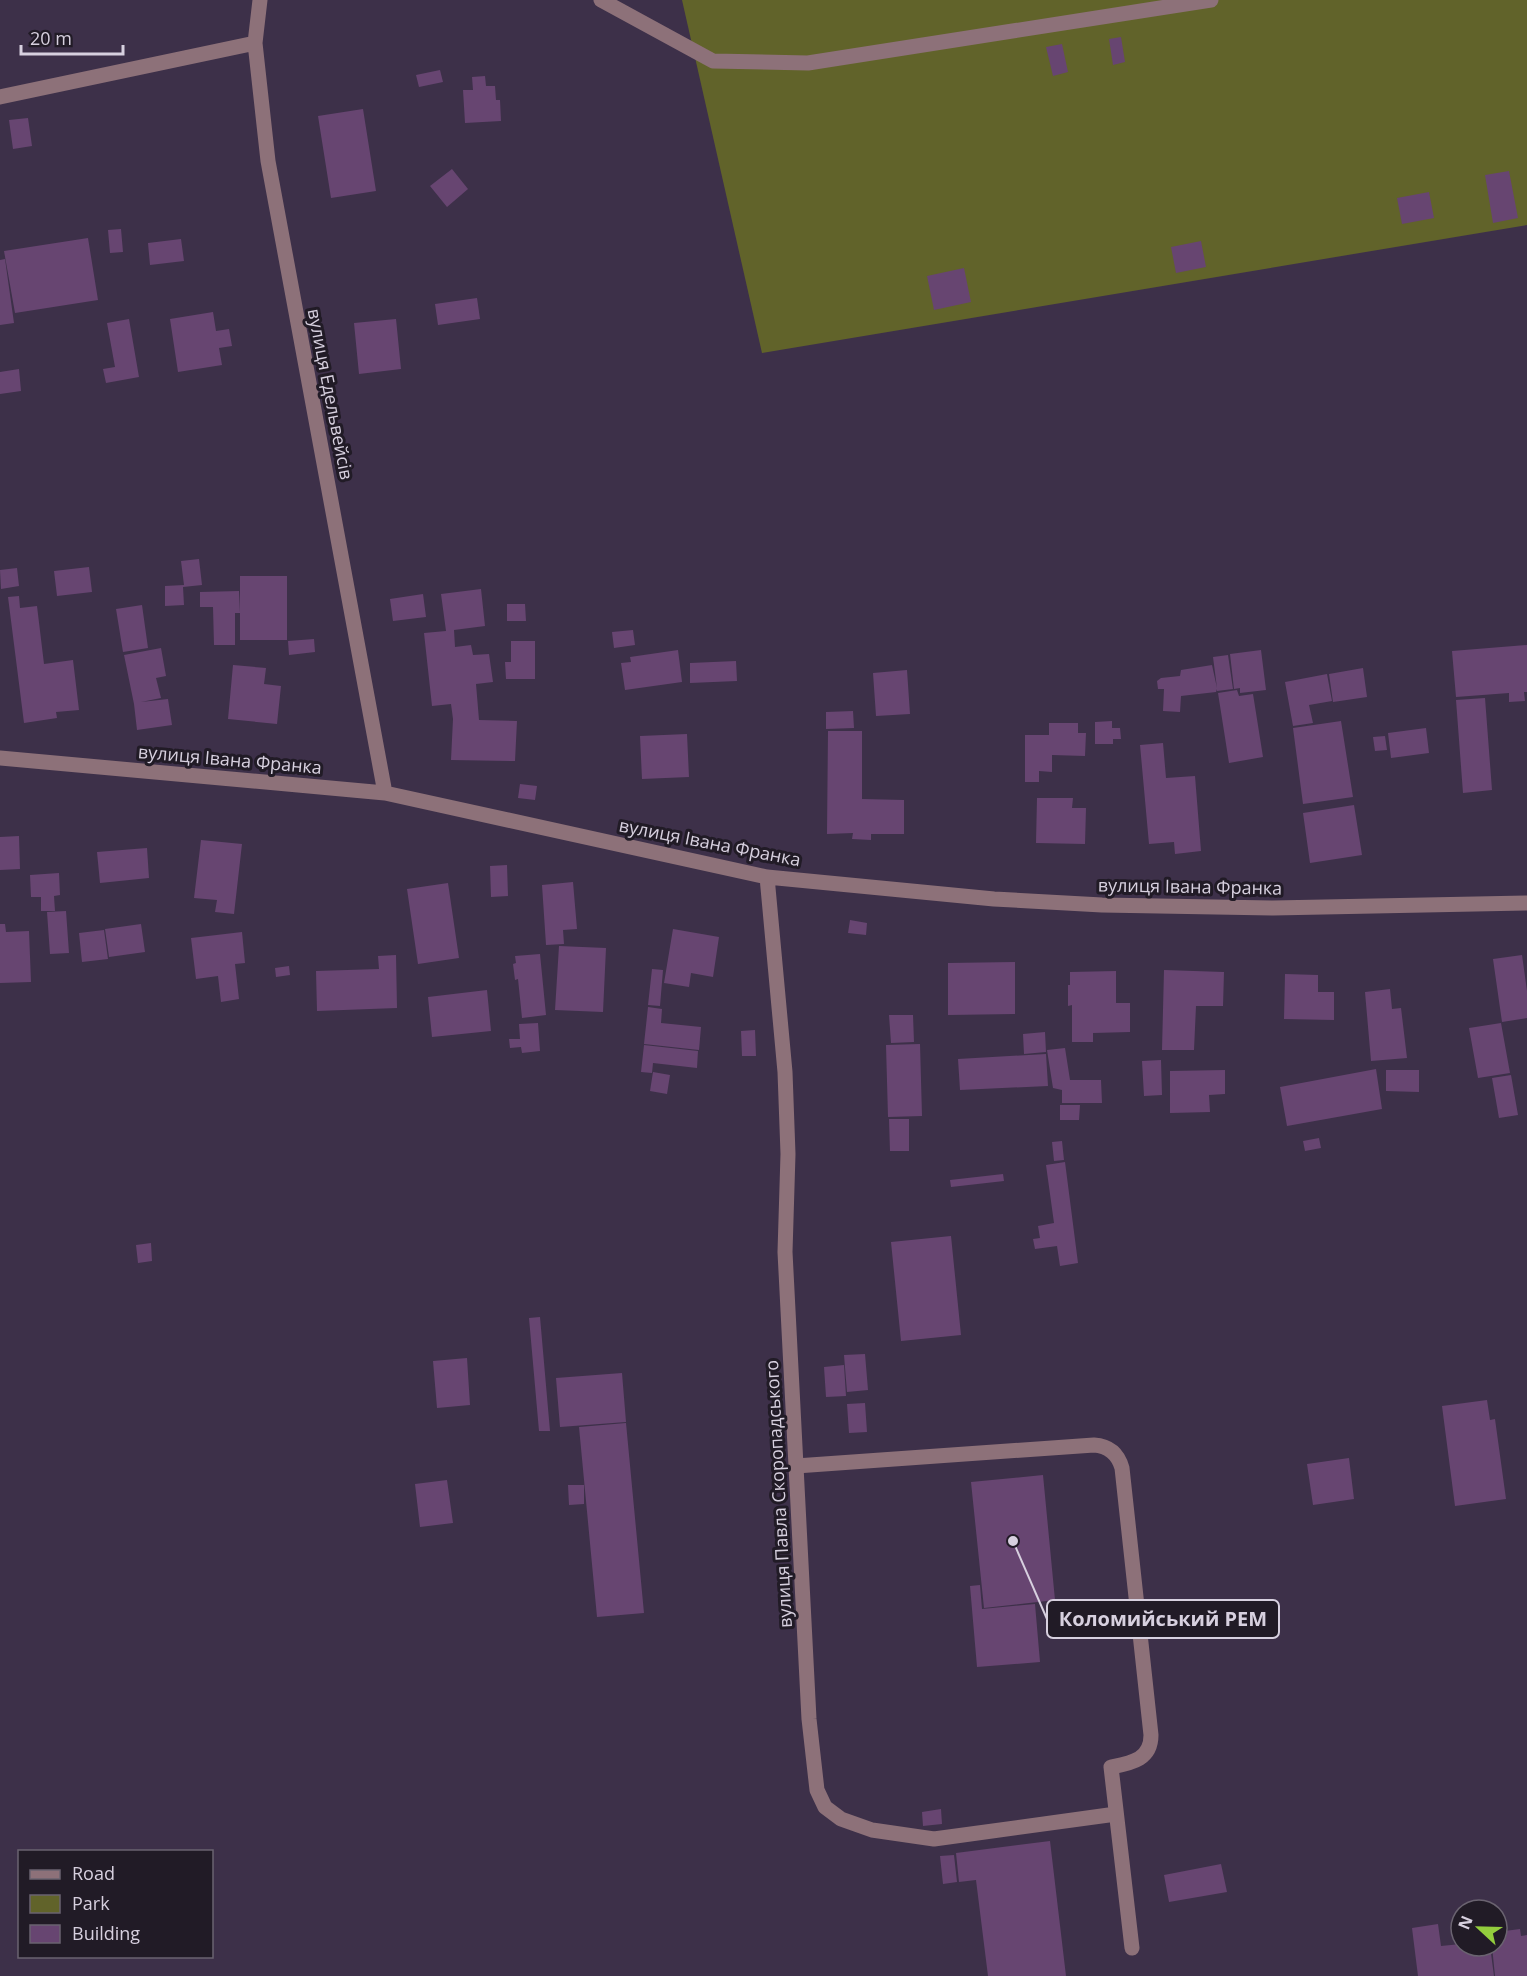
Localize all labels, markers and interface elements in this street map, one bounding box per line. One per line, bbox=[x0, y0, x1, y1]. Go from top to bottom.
scale bar bbox=[21, 18, 123, 56]
text: 20 m bbox=[30, 26, 72, 50]
street label: вулиця Едельвейсів bbox=[303, 306, 359, 482]
street label: вулиця Івана Франка bbox=[137, 739, 323, 779]
street label: вулиця Івана Франка bbox=[617, 813, 803, 871]
street label: вулиця Івана Франка bbox=[1098, 872, 1282, 900]
street label: вулиця Павла Скоропадського bbox=[759, 1359, 797, 1629]
callout: Коломийський РЕМ bbox=[1047, 1600, 1279, 1638]
text: Коломийський РЕМ bbox=[1059, 1605, 1267, 1632]
legend bbox=[18, 1850, 213, 1958]
text: Road bbox=[72, 1861, 115, 1885]
text: Park bbox=[72, 1891, 110, 1915]
north arrow bbox=[1449, 1898, 1509, 1958]
text: N bbox=[1452, 1912, 1478, 1933]
text: Building bbox=[72, 1921, 140, 1945]

